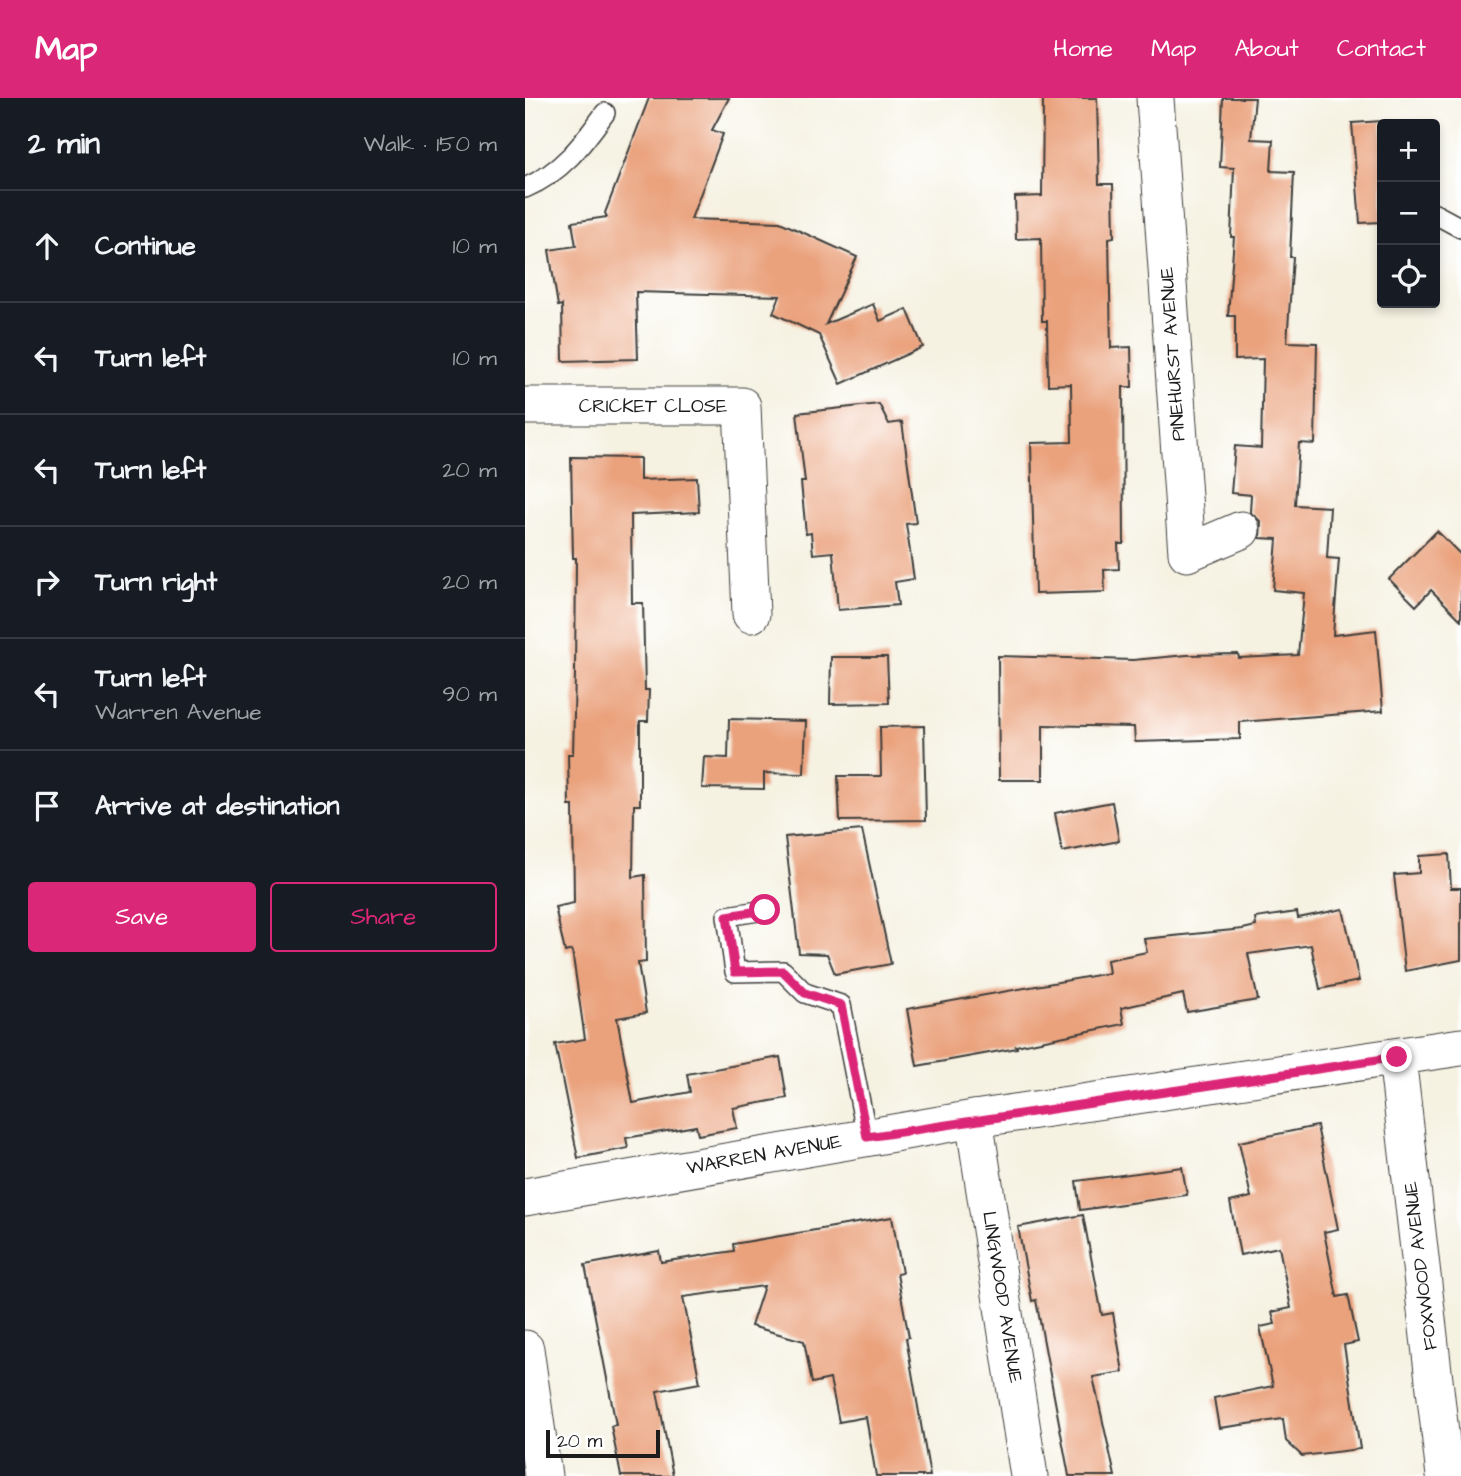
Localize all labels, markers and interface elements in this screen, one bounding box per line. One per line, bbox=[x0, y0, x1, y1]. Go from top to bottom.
text: Map bbox=[35, 26, 97, 72]
text: Home bbox=[1053, 32, 1113, 66]
text: Map bbox=[1151, 32, 1196, 66]
text: About bbox=[1234, 32, 1299, 66]
text: Contact bbox=[1337, 32, 1426, 66]
map controls bbox=[1377, 119, 1440, 308]
button: + bbox=[1377, 119, 1440, 182]
text: 2 min bbox=[28, 123, 100, 165]
text: Walk · 150 m bbox=[363, 128, 497, 160]
button: − bbox=[1377, 182, 1440, 245]
icon: ahead bbox=[28, 227, 66, 265]
text: Continue bbox=[95, 228, 196, 264]
text: 10 m bbox=[452, 230, 497, 262]
button: locate bbox=[1377, 245, 1440, 308]
street label: PINEHURST AVENUE bbox=[1153, 266, 1193, 442]
icon: left bbox=[28, 339, 66, 377]
text: Turn left bbox=[95, 340, 206, 376]
text: 10 m bbox=[452, 342, 497, 374]
street label: CRICKET CLOSE bbox=[579, 393, 727, 420]
icon: left bbox=[28, 451, 66, 489]
text: Turn left bbox=[95, 452, 206, 488]
text: 20 m bbox=[442, 454, 497, 486]
icon: right bbox=[28, 563, 66, 601]
text: Turn right bbox=[95, 564, 217, 600]
text: 20 m bbox=[442, 566, 497, 598]
text: Turn left bbox=[95, 660, 206, 696]
icon: left bbox=[28, 675, 66, 713]
text: 90 m bbox=[442, 678, 497, 710]
text: Warren Avenue bbox=[95, 696, 262, 728]
icon: arrive bbox=[28, 787, 66, 825]
text: Arrive at destination bbox=[95, 788, 340, 824]
button: Save bbox=[28, 882, 256, 952]
button: Share bbox=[270, 882, 497, 952]
route start bbox=[749, 894, 780, 925]
route end bbox=[1381, 1041, 1412, 1072]
street label: WARREN AVENUE bbox=[684, 1128, 844, 1182]
street label: FOXWOOD AVENUE bbox=[1397, 1180, 1445, 1352]
street label: LINGWOOD AVENUE bbox=[975, 1209, 1029, 1385]
scale bar bbox=[546, 1427, 660, 1459]
text: 20 m bbox=[557, 1428, 602, 1455]

